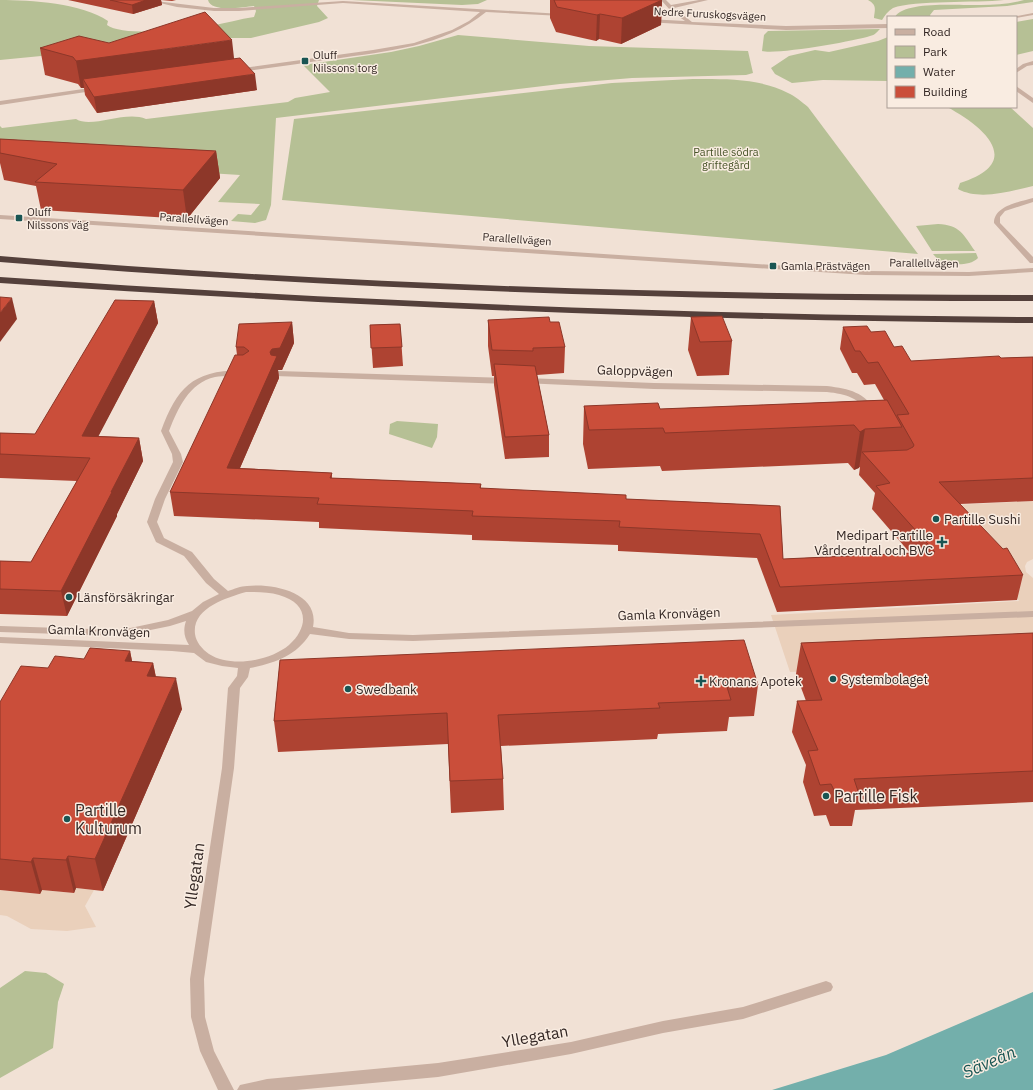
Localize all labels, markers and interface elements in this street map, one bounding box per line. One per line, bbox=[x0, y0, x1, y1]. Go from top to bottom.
street label: Nedre Furuskogsvägen bbox=[653, 4, 767, 24]
legend bbox=[887, 16, 1017, 108]
text: Road bbox=[923, 24, 951, 39]
text: Park bbox=[923, 44, 948, 59]
place label: Oluff Nilssons torg bbox=[313, 48, 377, 75]
marker: Oluff Nilssons torg bbox=[300, 56, 310, 66]
text: Water bbox=[923, 64, 956, 79]
text: Building bbox=[923, 84, 968, 99]
park label: Partille södra griftegård bbox=[693, 145, 759, 172]
place label: Oluff Nilssons väg bbox=[27, 205, 89, 232]
street label: Parallellvägen bbox=[159, 210, 229, 228]
marker: Oluff Nilssons väg bbox=[14, 213, 24, 223]
street label: Parallellvägen bbox=[482, 230, 552, 248]
street label: Parallellvägen bbox=[889, 255, 959, 271]
place label: Gamla Prästvägen bbox=[781, 259, 870, 273]
marker: Gamla Prästvägen bbox=[768, 261, 778, 271]
street label: Galoppvägen bbox=[597, 361, 673, 381]
place label: Partille Sushi bbox=[944, 511, 1020, 528]
marker: Partille Sushi bbox=[931, 514, 941, 524]
place label: Medipart Partille Vårdcentral och BVC bbox=[814, 527, 933, 559]
marker: Medipart Partille Vårdcentral och BVC bbox=[936, 536, 948, 548]
place label: Länsförsäkringar bbox=[77, 589, 175, 606]
marker: Länsförsäkringar bbox=[64, 592, 74, 602]
street label: Gamla Kronvägen bbox=[617, 604, 721, 624]
street label: Gamla Kronvägen bbox=[47, 621, 151, 641]
place label: Systembolaget bbox=[841, 671, 928, 688]
place label: Kronans Apotek bbox=[709, 673, 802, 690]
marker: Systembolaget bbox=[828, 674, 838, 684]
marker: Kronans Apotek bbox=[696, 676, 706, 686]
place label: Swedbank bbox=[356, 681, 417, 698]
marker: Swedbank bbox=[343, 684, 353, 694]
place label: Partille Fisk bbox=[834, 786, 919, 806]
marker: Partille Fisk bbox=[821, 791, 831, 801]
place label: Partille Kulturum bbox=[75, 800, 142, 838]
marker: Partille Kulturum bbox=[62, 814, 72, 824]
street label: Yllegatan bbox=[179, 841, 209, 911]
street label: Yllegatan bbox=[500, 1020, 570, 1052]
water label: Säveån bbox=[959, 1041, 1019, 1083]

